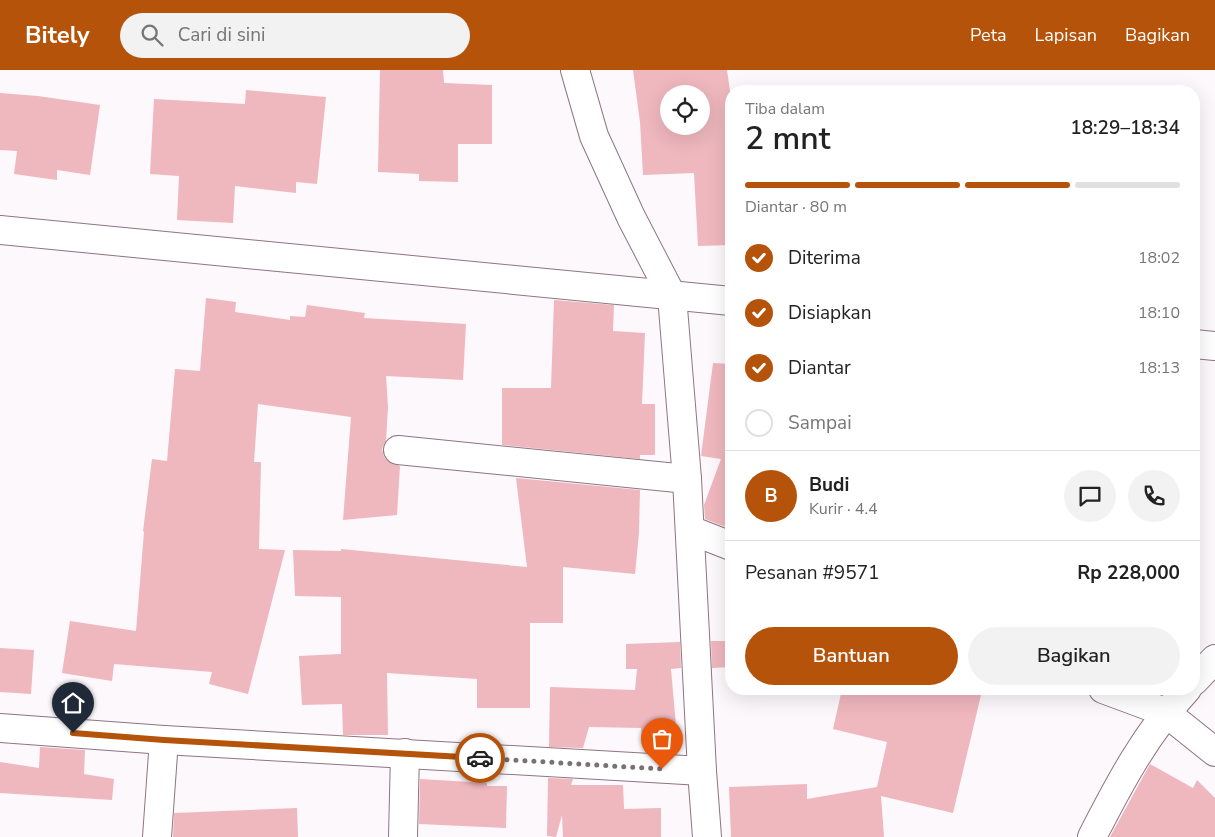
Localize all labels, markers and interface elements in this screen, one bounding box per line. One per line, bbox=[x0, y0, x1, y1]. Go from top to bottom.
search box bbox=[120, 13, 470, 58]
text: Bitely bbox=[25, 19, 90, 51]
icon: search bbox=[138, 21, 166, 49]
text: Cari di sini bbox=[178, 22, 265, 48]
text: Peta bbox=[970, 23, 1006, 47]
text: Lapisan bbox=[1034, 23, 1097, 47]
text: Bagikan bbox=[1125, 23, 1190, 47]
map controls bbox=[660, 85, 710, 135]
button: locate bbox=[660, 85, 710, 135]
text: Tiba dalam bbox=[745, 98, 825, 120]
text: 18:29–18:34 bbox=[1070, 115, 1180, 141]
text: 2 mnt bbox=[745, 117, 830, 160]
text: Diantar · 80 m bbox=[745, 196, 847, 218]
icon: check bbox=[745, 244, 773, 272]
text: Diterima bbox=[788, 245, 861, 271]
text: 18:02 bbox=[1138, 247, 1180, 269]
icon: check bbox=[745, 299, 773, 327]
text: Disiapkan bbox=[788, 300, 871, 326]
text: 18:10 bbox=[1138, 302, 1180, 324]
icon: check bbox=[745, 354, 773, 382]
text: Diantar bbox=[788, 355, 851, 381]
text: 18:13 bbox=[1138, 357, 1180, 379]
text: Sampai bbox=[788, 410, 852, 436]
button: chat bbox=[1064, 470, 1116, 522]
button: phone bbox=[1128, 470, 1180, 522]
text: Budi bbox=[809, 472, 849, 498]
text: B bbox=[764, 483, 778, 509]
text: Kurir · 4.4 bbox=[809, 498, 878, 520]
text: Pesanan #9571 bbox=[745, 560, 879, 586]
text: Rp 228,000 bbox=[1077, 560, 1180, 586]
button: Bantuan bbox=[745, 627, 958, 685]
button: Bagikan bbox=[968, 627, 1180, 685]
pin bbox=[52, 682, 94, 733]
icon: home bbox=[59, 689, 87, 717]
pin bbox=[641, 718, 683, 769]
icon: bag bbox=[648, 725, 676, 753]
courier bbox=[455, 733, 505, 783]
icon: car bbox=[466, 744, 494, 772]

